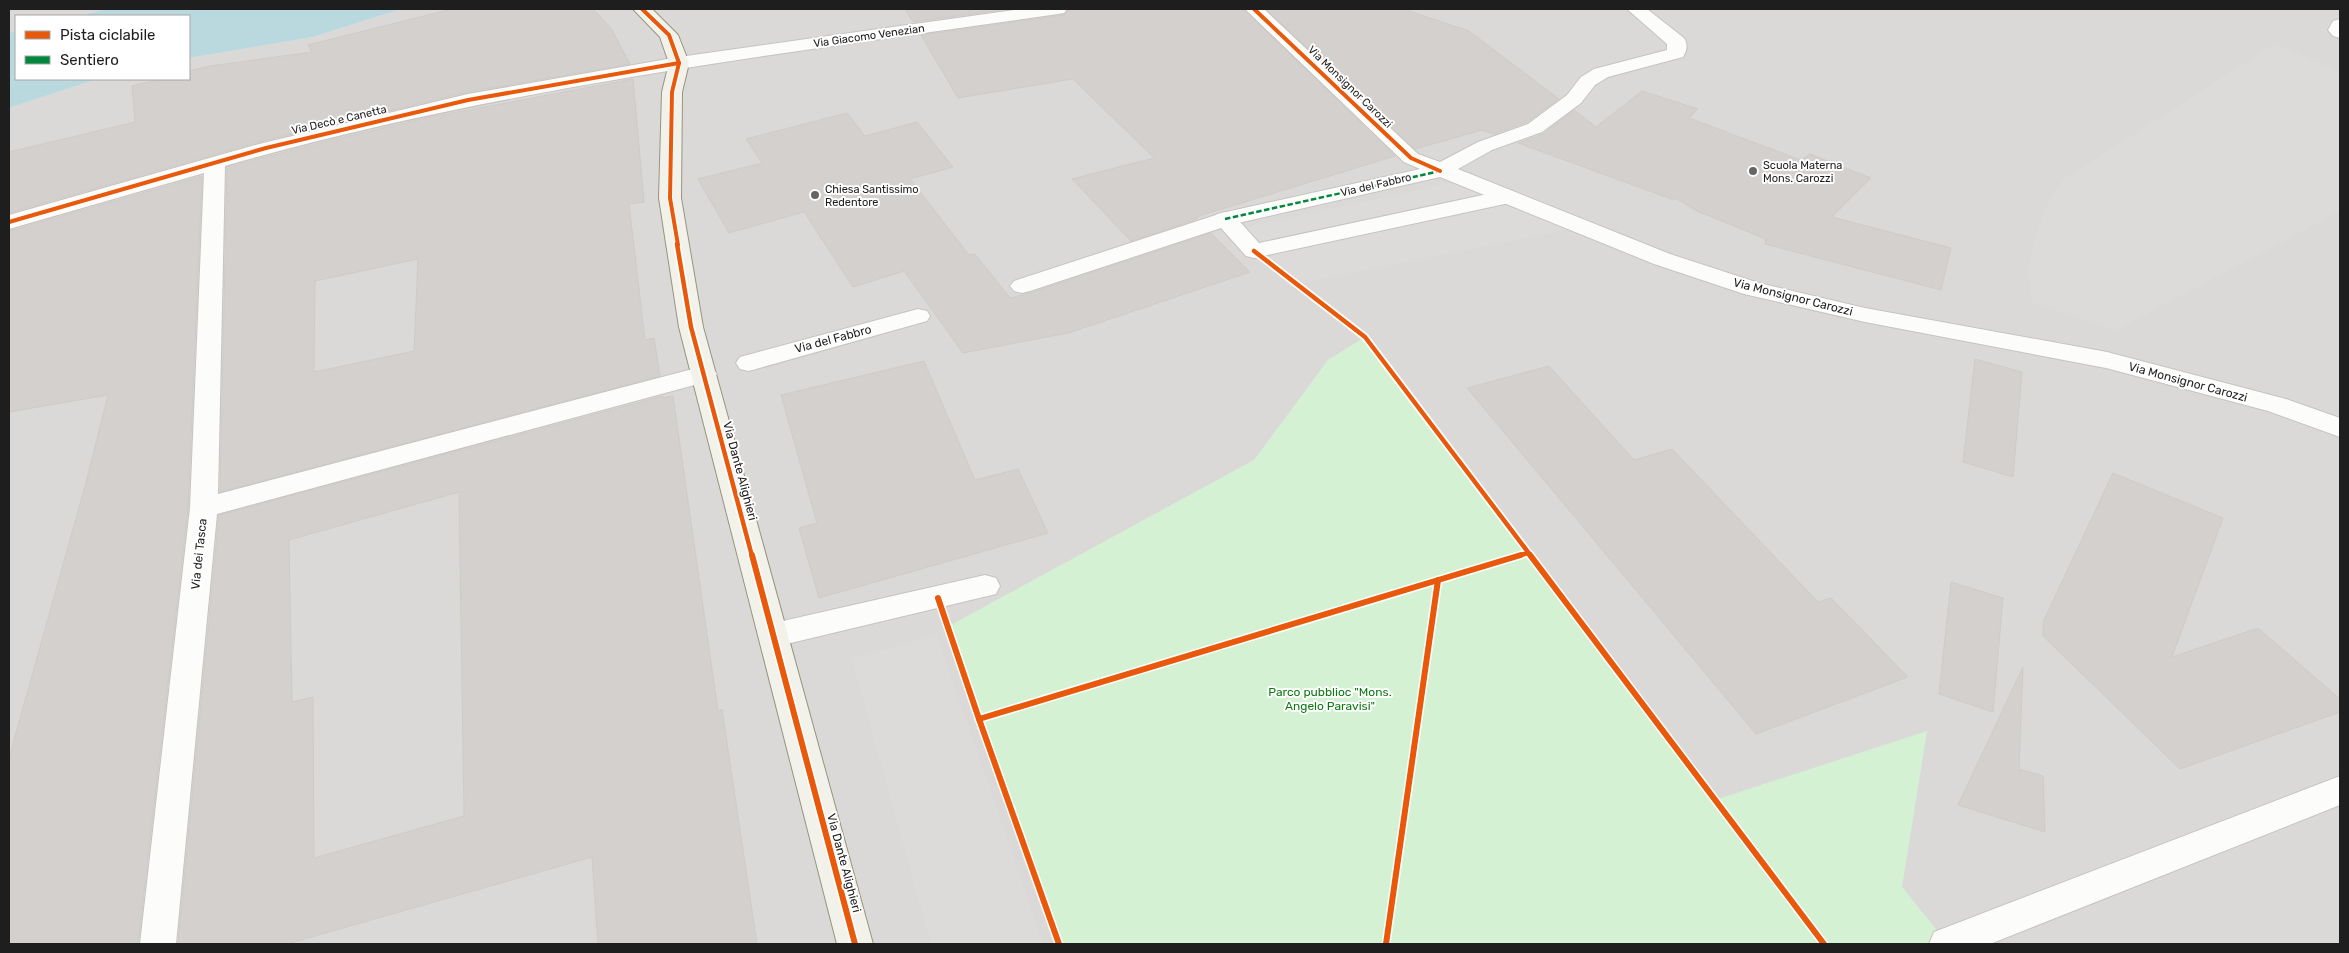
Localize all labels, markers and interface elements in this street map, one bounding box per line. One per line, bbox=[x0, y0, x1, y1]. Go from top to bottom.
legend bbox=[15, 15, 190, 80]
street label: Via Giacomo Venezian bbox=[812, 22, 926, 50]
text: Pista ciclabile bbox=[60, 26, 155, 44]
street label: Via Monsignor Carozzi bbox=[1305, 43, 1395, 131]
text: Sentiero bbox=[60, 51, 119, 69]
street label: Via Decò e Canetta bbox=[290, 103, 388, 137]
place label: Scuola Materna Mons. Carozzi bbox=[1763, 159, 1842, 185]
marker: Scuola Materna Mons. Carozzi bbox=[1747, 165, 1759, 177]
street label: Via del Fabbro bbox=[1339, 171, 1413, 199]
place label: Chiesa Santissimo Redentore bbox=[825, 183, 919, 209]
marker: Chiesa Santissimo Redentore bbox=[809, 189, 821, 201]
street label: Via Monsignor Carozzi bbox=[1732, 275, 1854, 319]
street label: Via del Fabbro bbox=[793, 322, 873, 356]
street label: Via Monsignor Carozzi bbox=[2127, 359, 2249, 405]
street label: Via Dante Alighieri bbox=[720, 420, 760, 522]
street label: Via dei Tasca bbox=[188, 518, 210, 590]
park label: Parco pubblioc "Mons. Angelo Paravisi" bbox=[1268, 685, 1392, 713]
street label: Via Dante Alighieri bbox=[824, 812, 864, 914]

